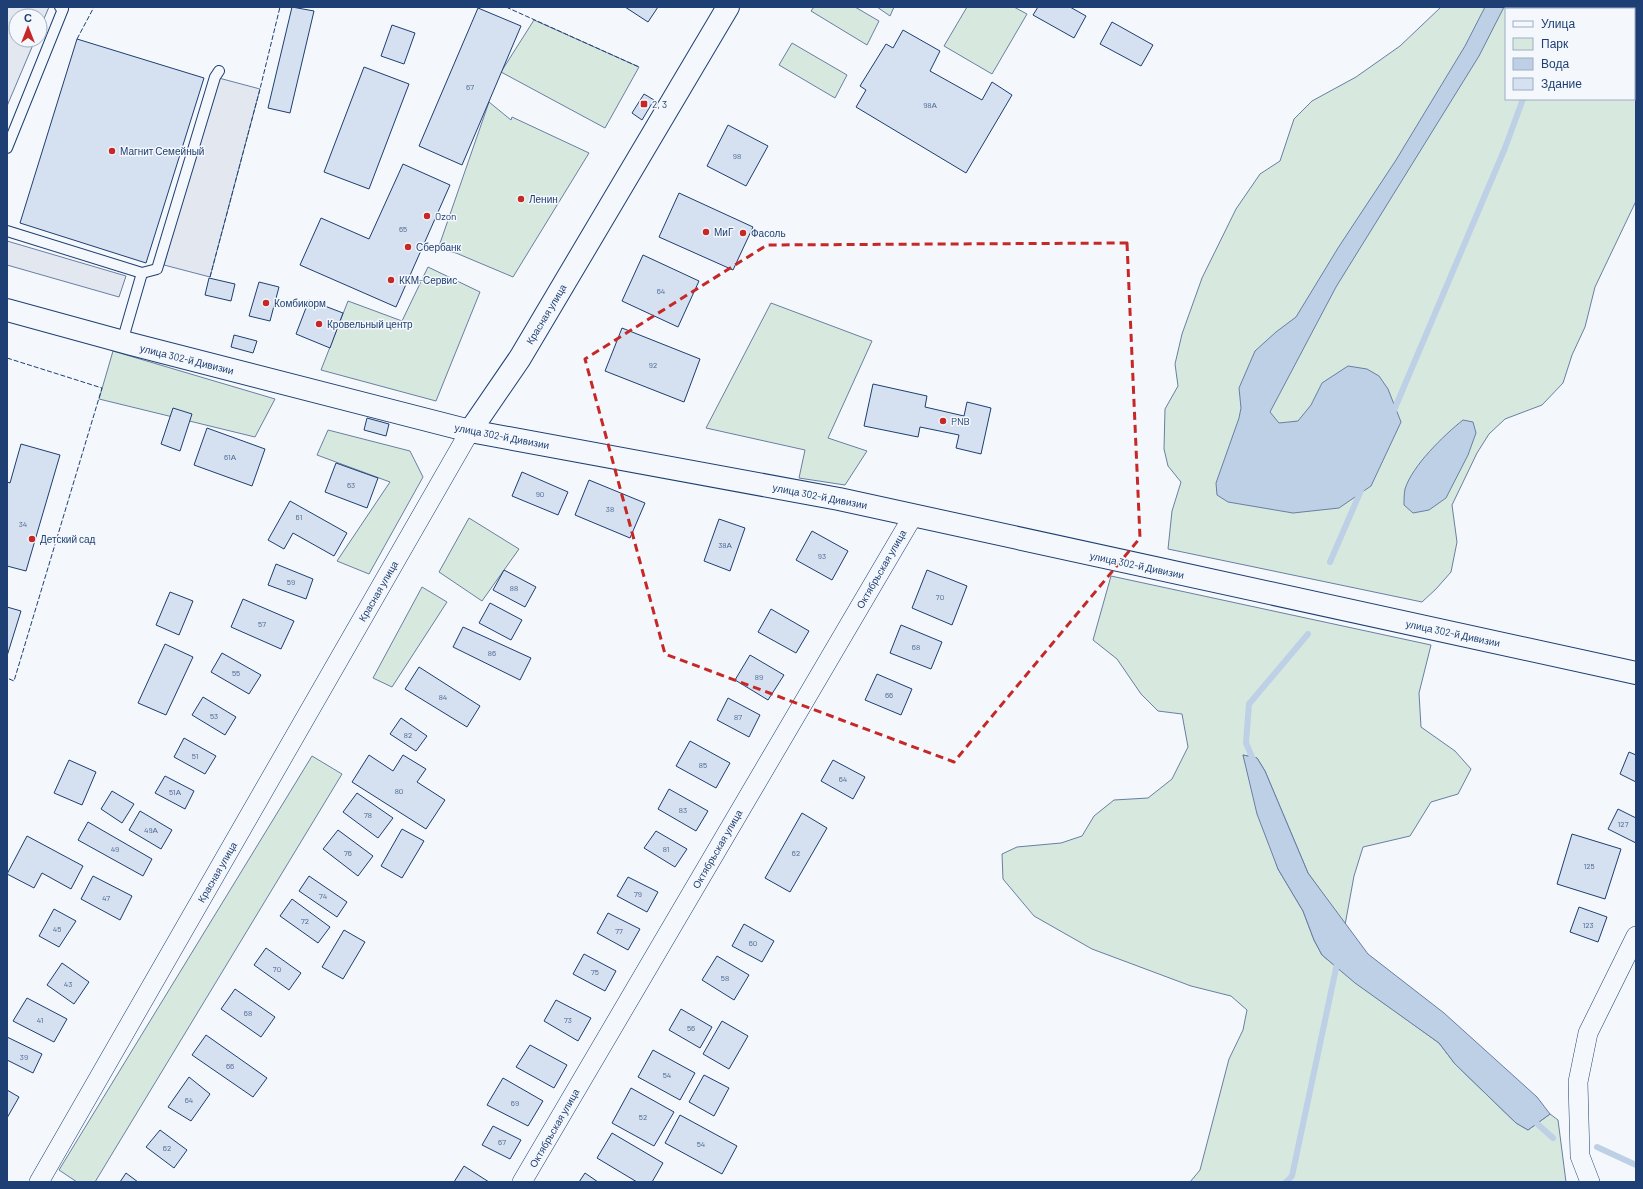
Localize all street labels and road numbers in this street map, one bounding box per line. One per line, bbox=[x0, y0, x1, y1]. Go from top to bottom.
street label: Красная улица bbox=[523, 281, 569, 346]
street label: улица 302-й Дивизии bbox=[139, 342, 235, 376]
street label: улица 302-й Дивизии bbox=[454, 421, 550, 451]
street label: улица 302-й Дивизии bbox=[772, 481, 868, 511]
street label: Октябрьская улица bbox=[854, 527, 909, 610]
street label: улица 302-й Дивизии bbox=[1089, 549, 1185, 581]
street label: Красная улица bbox=[356, 558, 400, 623]
street label: улица 302-й Дивизии bbox=[1405, 617, 1501, 649]
street label: Октябрьская улица bbox=[690, 807, 745, 890]
street label: Красная улица bbox=[195, 839, 239, 904]
street label: Октябрьская улица bbox=[527, 1086, 582, 1169]

